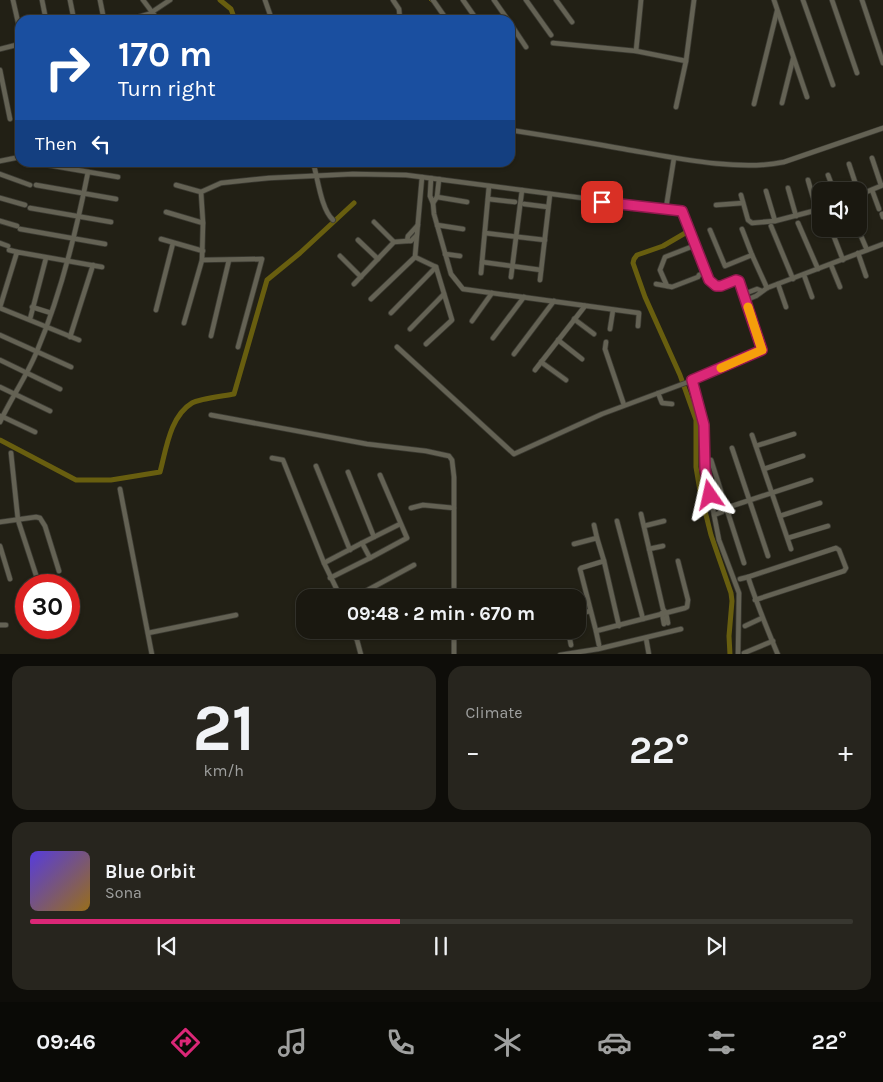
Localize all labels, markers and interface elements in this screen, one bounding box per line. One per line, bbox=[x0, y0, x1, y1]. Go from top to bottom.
text: 170 m bbox=[118, 34, 212, 75]
icon: right bbox=[35, 35, 100, 100]
text: Turn right bbox=[118, 76, 216, 102]
icon: left bbox=[87, 130, 115, 158]
text: Then bbox=[35, 133, 77, 155]
pin bbox=[581, 181, 623, 223]
map controls bbox=[812, 182, 867, 237]
button: sound bbox=[812, 182, 867, 237]
icon: arrive bbox=[588, 188, 616, 216]
position arrow bbox=[683, 468, 735, 520]
speed limit sign: 30 bbox=[15, 574, 80, 639]
text: 09:48 · 2 min · 670 m bbox=[347, 603, 535, 625]
text: 21 bbox=[193, 690, 255, 766]
text: Climate bbox=[466, 703, 523, 722]
text: 22° bbox=[629, 728, 690, 773]
text: − bbox=[466, 735, 480, 768]
text: + bbox=[838, 735, 853, 768]
text: km/h bbox=[203, 761, 244, 780]
text: Blue Orbit bbox=[105, 861, 196, 883]
text: Sona bbox=[105, 883, 142, 902]
icon: previous bbox=[153, 932, 181, 960]
icon: pause bbox=[427, 932, 455, 960]
icon: next bbox=[702, 932, 730, 960]
icon: directions bbox=[168, 1025, 203, 1060]
icon: music bbox=[275, 1025, 310, 1060]
icon: phone bbox=[383, 1025, 418, 1060]
icon: climate bbox=[490, 1025, 525, 1060]
icon: car bbox=[597, 1025, 632, 1060]
icon: filters bbox=[704, 1025, 739, 1060]
text: 09:46 bbox=[36, 1029, 96, 1055]
text: 22° bbox=[812, 1029, 847, 1055]

